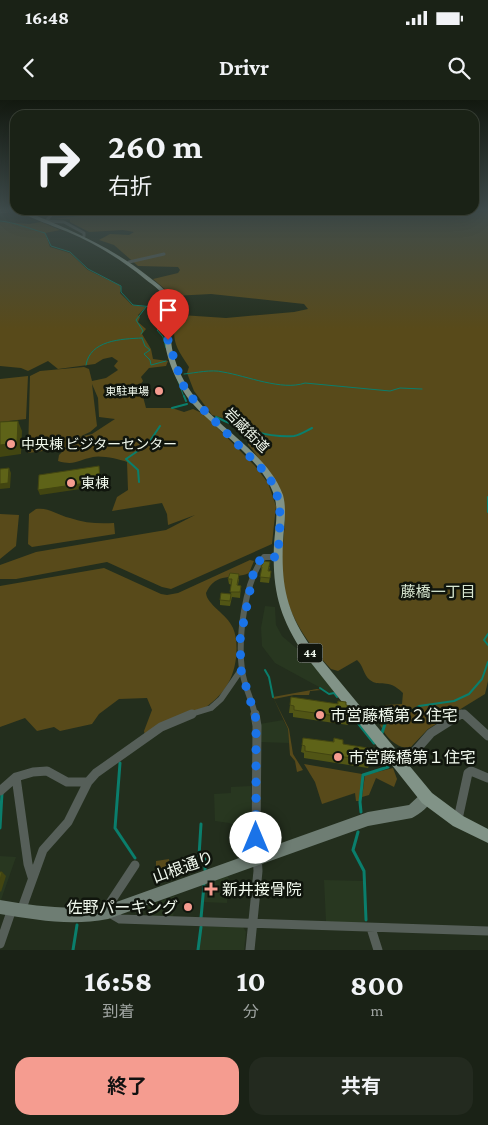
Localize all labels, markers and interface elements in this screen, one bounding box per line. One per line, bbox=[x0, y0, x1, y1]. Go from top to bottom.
text: 16:48 bbox=[25, 7, 69, 28]
icon: back bbox=[15, 54, 43, 82]
icon: search bbox=[445, 54, 473, 82]
text: Drivr bbox=[219, 55, 269, 80]
text: 260 m bbox=[108, 127, 203, 166]
icon: right bbox=[25, 130, 90, 195]
text: 右折 bbox=[108, 174, 152, 199]
pin bbox=[147, 289, 189, 340]
icon: arrive bbox=[154, 296, 182, 324]
place label: 東駐車場 bbox=[105, 385, 149, 397]
marker: 東駐車場 bbox=[153, 385, 165, 397]
street label: 岩蔵街道 bbox=[222, 405, 272, 455]
place label: 中央棟 ビジターセンター bbox=[21, 436, 177, 452]
marker: 中央棟 ビジターセンター bbox=[5, 438, 17, 450]
place label: 東棟 bbox=[81, 475, 109, 491]
marker: 東棟 bbox=[65, 477, 77, 489]
district label: 藤橋一丁目 bbox=[400, 584, 476, 600]
road number: 44 bbox=[298, 644, 322, 662]
place label: 市営藤橋第２住宅 bbox=[330, 707, 458, 724]
marker: 市営藤橋第２住宅 bbox=[314, 709, 326, 721]
place label: 市営藤橋第１住宅 bbox=[348, 749, 476, 766]
marker: 市営藤橋第１住宅 bbox=[332, 751, 344, 763]
position arrow bbox=[229, 811, 281, 863]
street label: 山根通り bbox=[150, 848, 216, 886]
place label: 新井接骨院 bbox=[222, 881, 302, 898]
marker: 新井接骨院 bbox=[204, 882, 218, 896]
place label: 佐野パーキング bbox=[66, 899, 178, 916]
marker: 佐野パーキング bbox=[182, 901, 194, 913]
text: 16:58 bbox=[84, 964, 152, 997]
text: 10 bbox=[236, 964, 266, 997]
text: 800 bbox=[350, 968, 404, 1001]
text: m bbox=[370, 1002, 383, 1019]
text: 到着 bbox=[102, 1003, 134, 1020]
text: 分 bbox=[243, 1003, 259, 1020]
button: 終了 bbox=[15, 1057, 239, 1115]
button: 共有 bbox=[249, 1057, 473, 1115]

